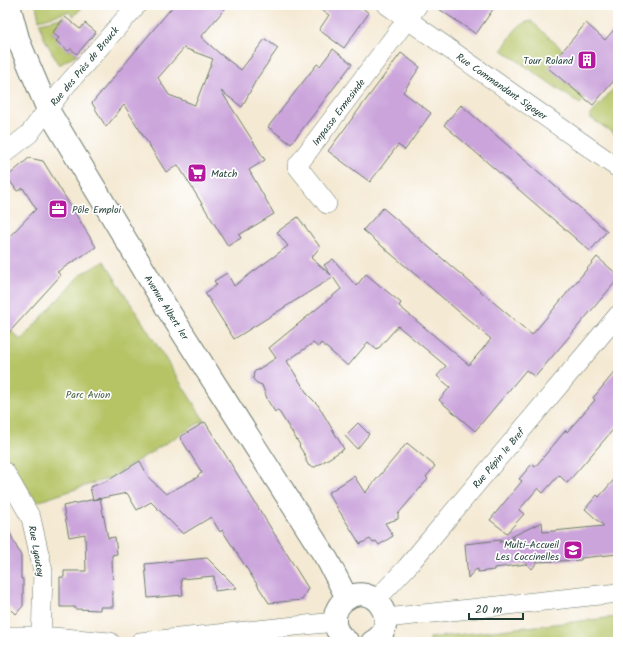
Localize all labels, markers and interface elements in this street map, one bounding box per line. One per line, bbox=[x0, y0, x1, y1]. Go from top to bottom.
street label: Rue des Près de Brouck bbox=[47, 23, 123, 110]
street label: Rue Commandant Sigoyer bbox=[453, 49, 551, 125]
building icon: Tour Roland bbox=[576, 49, 598, 71]
place label: Tour Roland bbox=[523, 53, 574, 69]
street label: Impasse Ermesinde bbox=[308, 75, 370, 150]
supermarket icon: Match bbox=[186, 162, 208, 184]
place label: Match bbox=[211, 166, 237, 182]
office icon: Pôle Emploi bbox=[47, 198, 69, 220]
place label: Pôle Emploi bbox=[72, 202, 121, 218]
street label: Avenue Albert 1er bbox=[140, 272, 193, 344]
park label: Parc Avion bbox=[66, 387, 110, 403]
street label: Rue Pépin le Bref bbox=[469, 424, 530, 492]
street label: Rue Lyautey bbox=[24, 524, 48, 578]
place label: Multi-Accueil Les Coccinelles bbox=[495, 537, 560, 565]
school or university icon: Multi-Accueil Les Coccinelles bbox=[562, 539, 584, 561]
scale bar bbox=[469, 595, 523, 621]
text: 20 m bbox=[475, 600, 503, 619]

